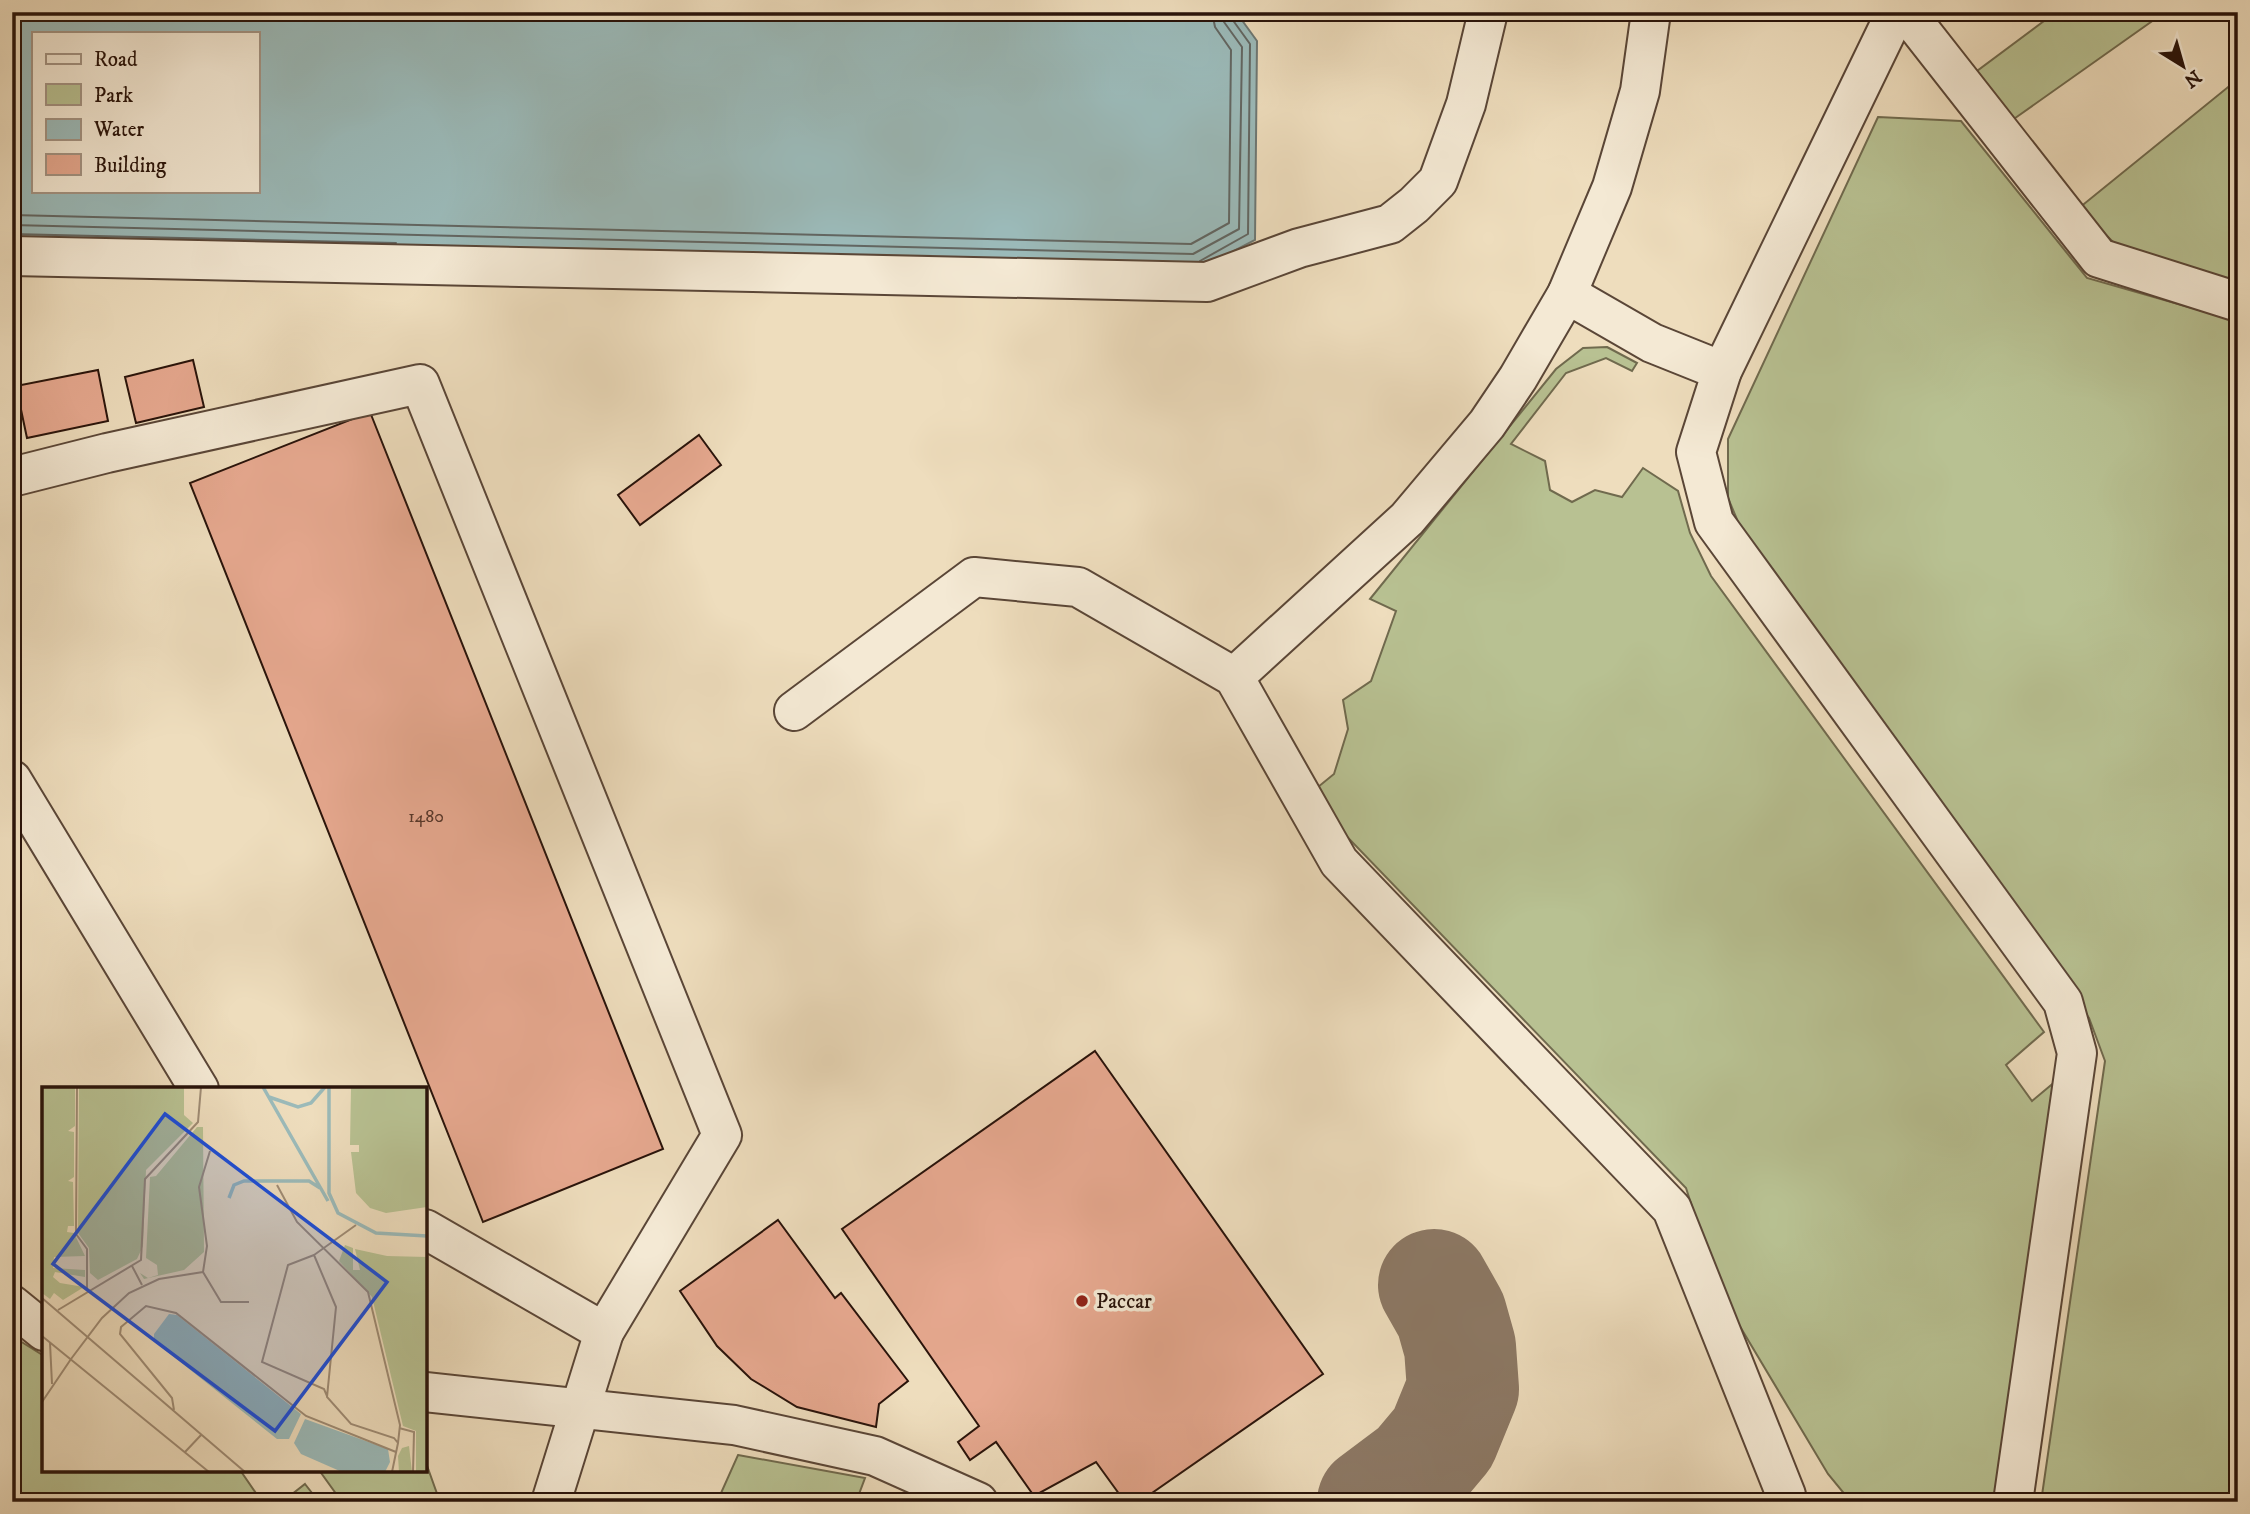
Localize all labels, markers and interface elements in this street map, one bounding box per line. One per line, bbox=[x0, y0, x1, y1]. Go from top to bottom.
legend bbox=[32, 32, 259, 192]
north arrow bbox=[2148, 32, 2218, 102]
text: Road bbox=[94, 47, 138, 73]
text: N bbox=[2179, 64, 2205, 92]
text: Park bbox=[94, 83, 134, 109]
text: Water bbox=[93, 117, 144, 143]
text: Building bbox=[94, 153, 167, 179]
house number: 1480 bbox=[408, 806, 444, 828]
inset map bbox=[42, 1087, 427, 1472]
place label: Paccar bbox=[1096, 1289, 1152, 1315]
marker: Paccar bbox=[1074, 1293, 1090, 1309]

